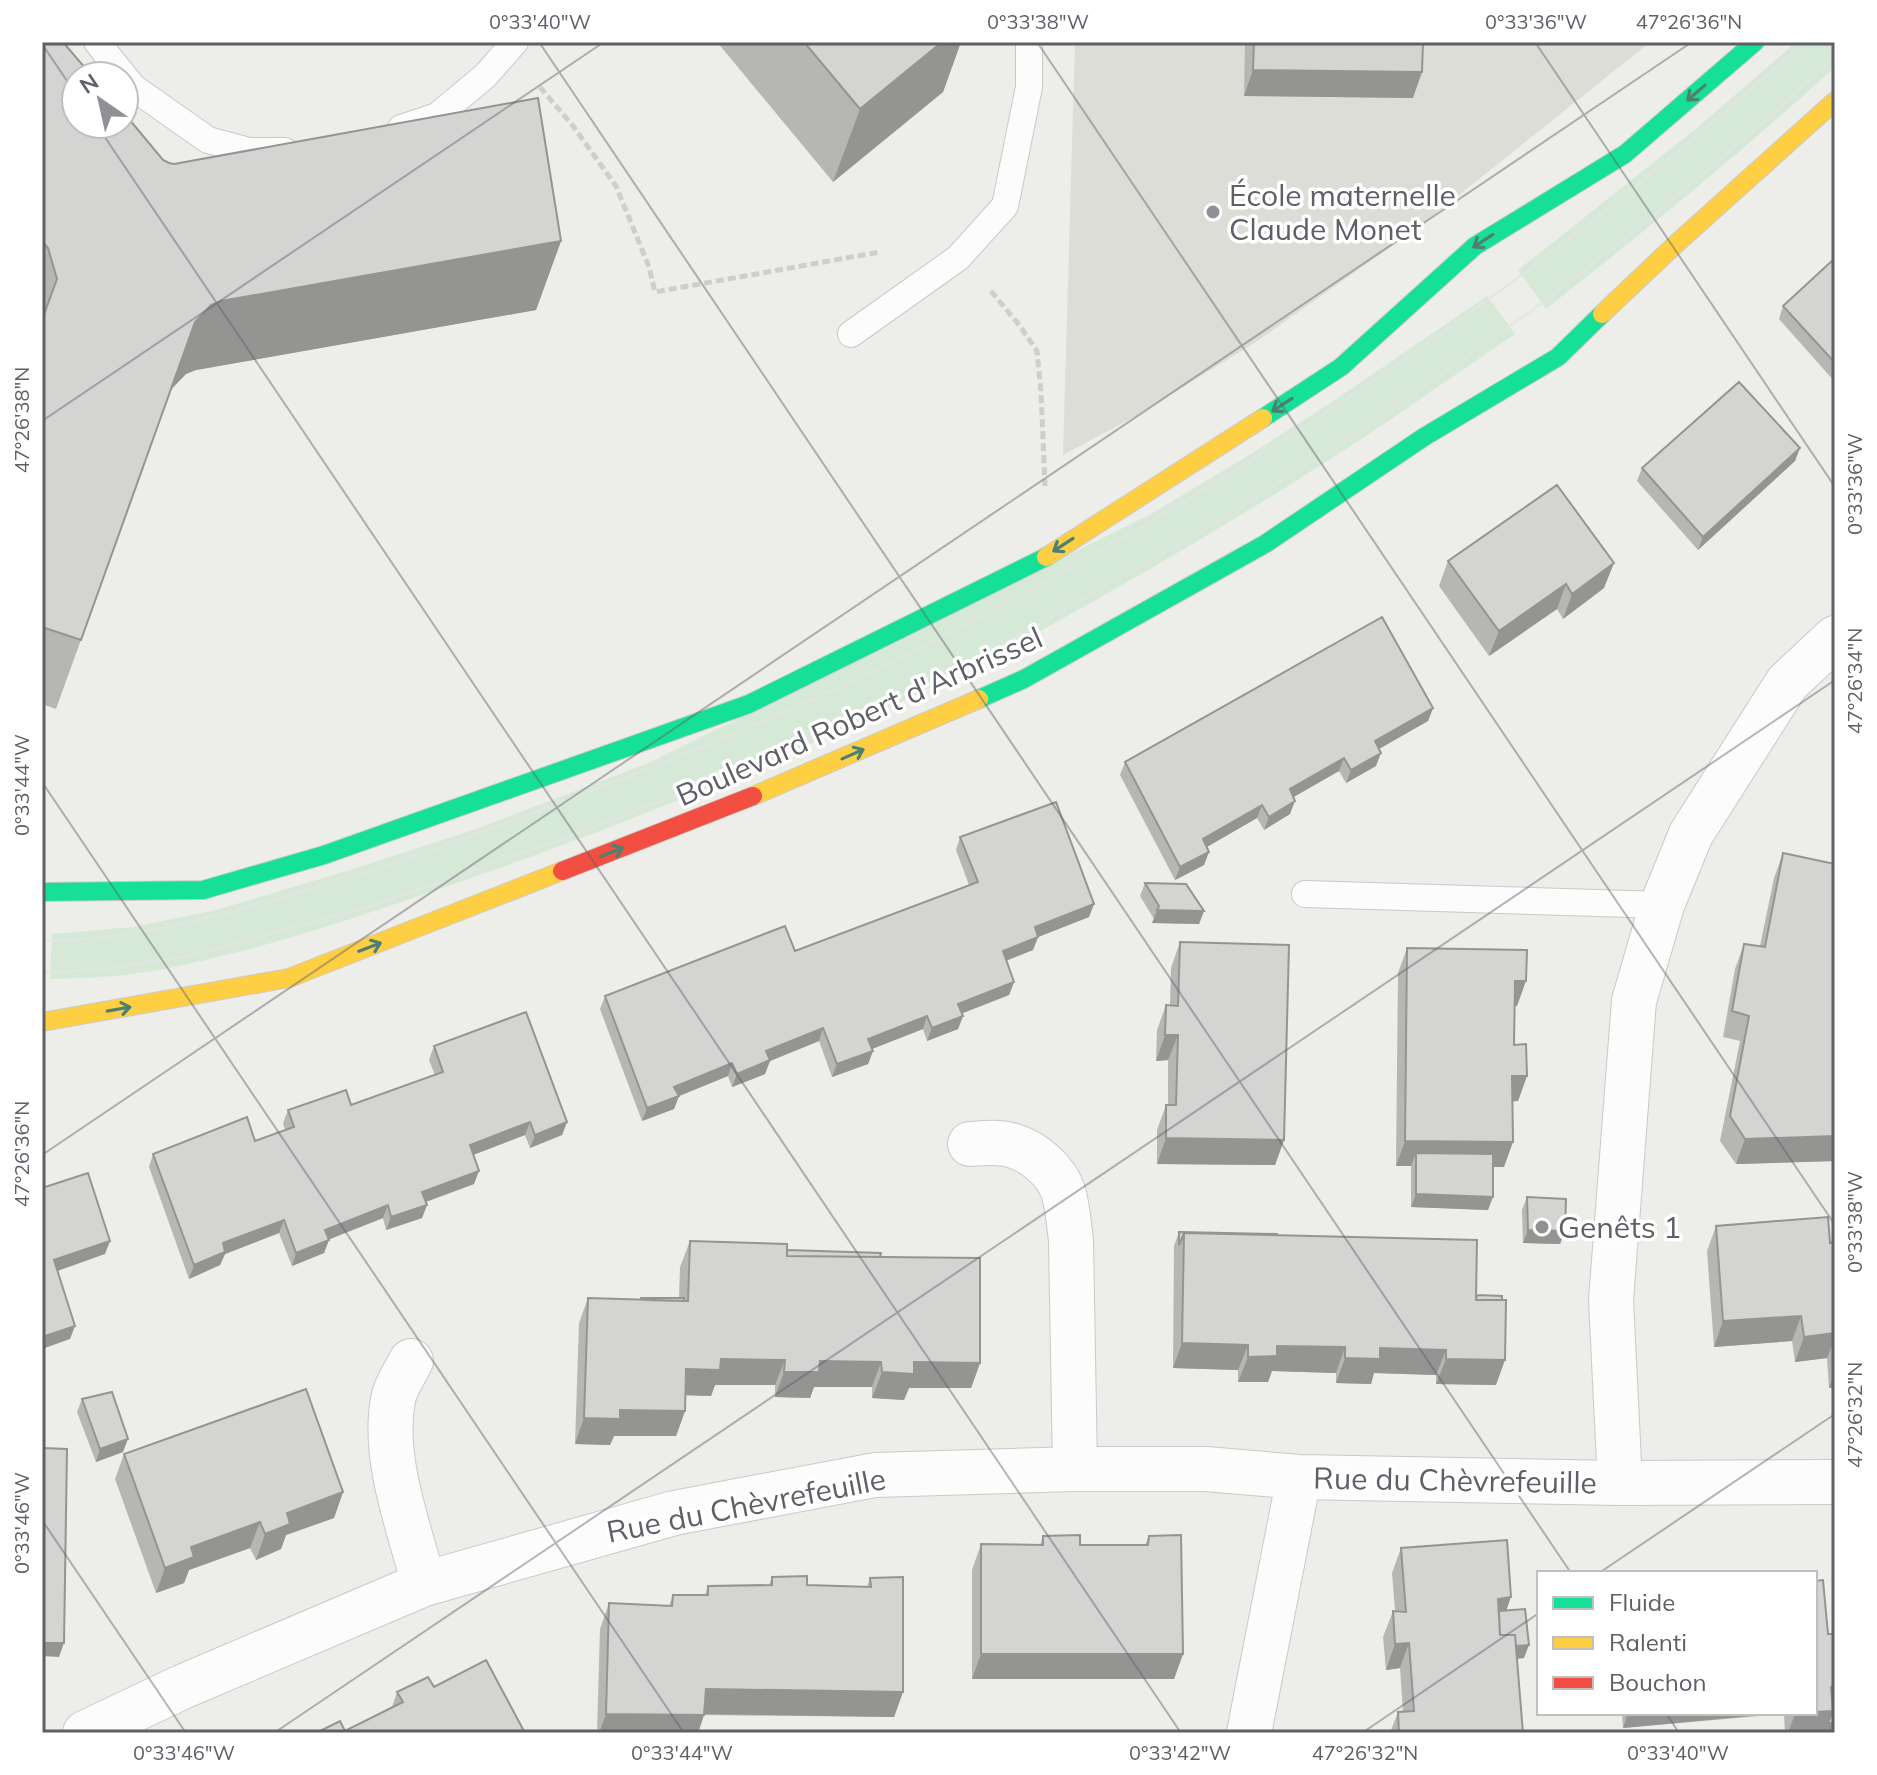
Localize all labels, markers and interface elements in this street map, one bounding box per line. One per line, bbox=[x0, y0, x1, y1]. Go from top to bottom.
text: 0°33'40"W bbox=[489, 9, 591, 34]
text: 0°33'38"W bbox=[987, 9, 1089, 34]
text: 0°33'36"W bbox=[1485, 9, 1587, 34]
text: 47°26'36"N bbox=[1636, 9, 1742, 34]
north arrow bbox=[60, 60, 140, 140]
text: N bbox=[74, 67, 104, 100]
one-way arrow bbox=[1686, 84, 1706, 102]
place label: École maternelle Claude Monet bbox=[1229, 176, 1456, 248]
marker: École maternelle Claude Monet bbox=[1204, 203, 1222, 221]
one-way arrow bbox=[1473, 233, 1495, 250]
text: 47°26'38"N bbox=[9, 367, 34, 473]
one-way arrow bbox=[1271, 397, 1294, 413]
text: 0°33'36"W bbox=[1842, 433, 1867, 535]
one-way arrow bbox=[1053, 537, 1075, 554]
street label: Boulevard Robert d'Arbrissel bbox=[670, 618, 1048, 814]
text: 47°26'34"N bbox=[1842, 628, 1867, 734]
text: 0°33'44"W bbox=[9, 734, 34, 836]
one-way arrow bbox=[841, 746, 865, 761]
one-way arrow bbox=[599, 843, 624, 858]
one-way arrow bbox=[357, 938, 382, 953]
one-way arrow bbox=[106, 1000, 131, 1015]
text: 47°26'36"N bbox=[9, 1101, 34, 1207]
text: 0°33'38"W bbox=[1842, 1171, 1867, 1273]
place label: Genêts 1 bbox=[1558, 1208, 1681, 1246]
marker: Genêts 1 bbox=[1533, 1218, 1551, 1236]
text: 47°26'32"N bbox=[1842, 1362, 1867, 1468]
street label: Rue du Chèvrefeuille bbox=[603, 1459, 889, 1551]
street label: Rue du Chèvrefeuille bbox=[1313, 1459, 1597, 1501]
text: 0°33'46"W bbox=[9, 1472, 34, 1574]
legend bbox=[1537, 1571, 1817, 1715]
text: Fluide bbox=[1609, 1587, 1675, 1617]
text: Ralenti bbox=[1609, 1627, 1687, 1657]
text: Bouchon bbox=[1609, 1667, 1707, 1697]
text: 0°33'46"W bbox=[133, 1740, 235, 1765]
text: 0°33'44"W bbox=[631, 1740, 733, 1765]
text: 0°33'42"W bbox=[1129, 1740, 1231, 1765]
text: 47°26'32"N bbox=[1312, 1740, 1418, 1765]
text: 0°33'40"W bbox=[1627, 1740, 1729, 1765]

